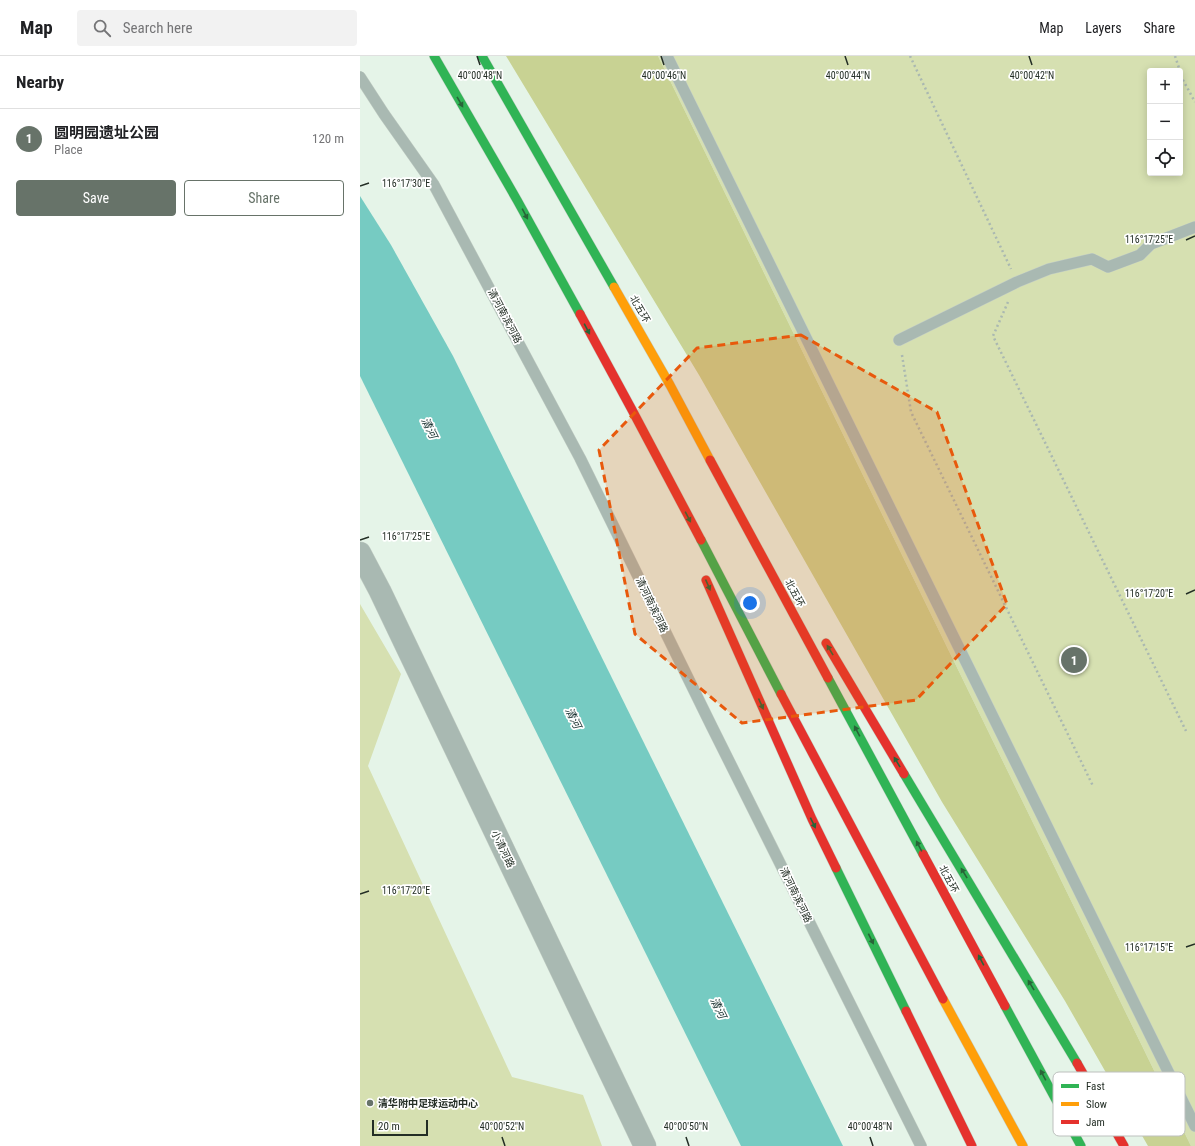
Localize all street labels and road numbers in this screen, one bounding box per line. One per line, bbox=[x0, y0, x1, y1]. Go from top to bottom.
street label: 清河南滨河路 bbox=[486, 287, 524, 345]
street label: 北五环 bbox=[628, 293, 652, 325]
street label: 清河南滨河路 bbox=[634, 576, 670, 634]
street label: 北五环 bbox=[783, 577, 807, 609]
street label: 小清河路 bbox=[489, 829, 517, 869]
street label: 北五环 bbox=[937, 863, 961, 895]
street label: 清河南滨河路 bbox=[778, 866, 814, 924]

